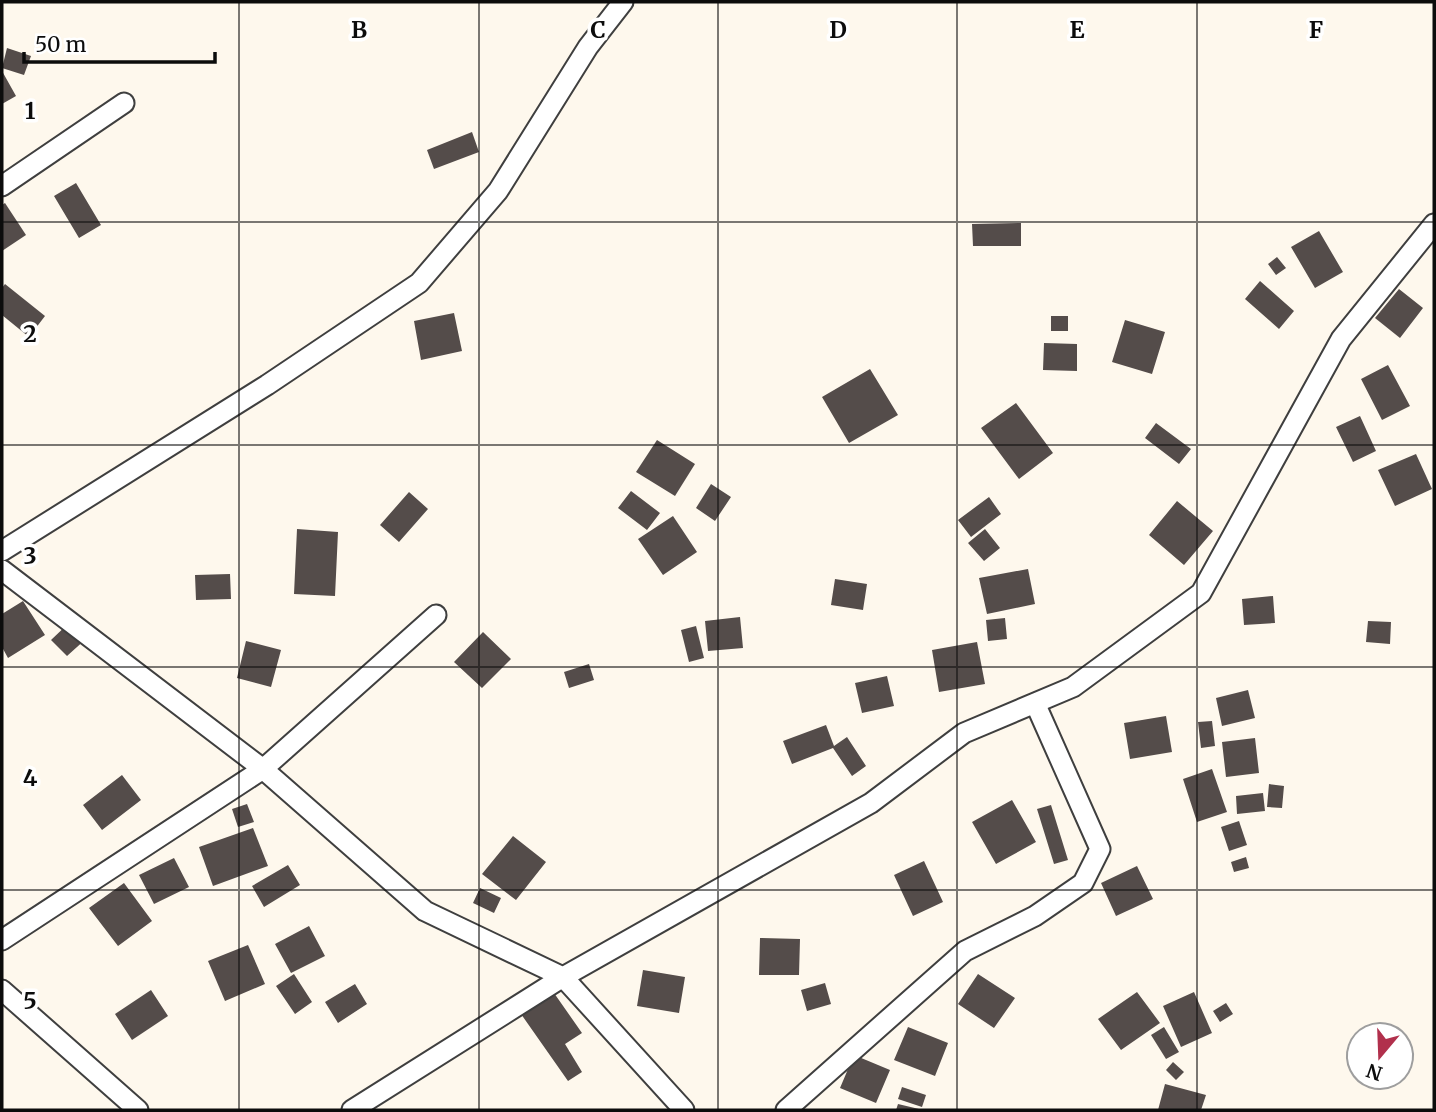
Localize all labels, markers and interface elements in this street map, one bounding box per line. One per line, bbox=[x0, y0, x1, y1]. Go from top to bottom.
text: B bbox=[351, 15, 367, 44]
text: C bbox=[590, 15, 606, 44]
text: D bbox=[829, 15, 847, 44]
text: E bbox=[1069, 15, 1085, 44]
text: F bbox=[1309, 15, 1323, 44]
scale bar bbox=[24, 21, 215, 65]
text: 50 m bbox=[35, 31, 86, 58]
text: 1 bbox=[25, 96, 36, 125]
text: 2 bbox=[23, 319, 37, 348]
text: 3 bbox=[23, 541, 37, 570]
text: 4 bbox=[23, 763, 38, 792]
text: 5 bbox=[23, 986, 37, 1015]
north arrow bbox=[1345, 1021, 1415, 1091]
text: N bbox=[1363, 1058, 1385, 1086]

